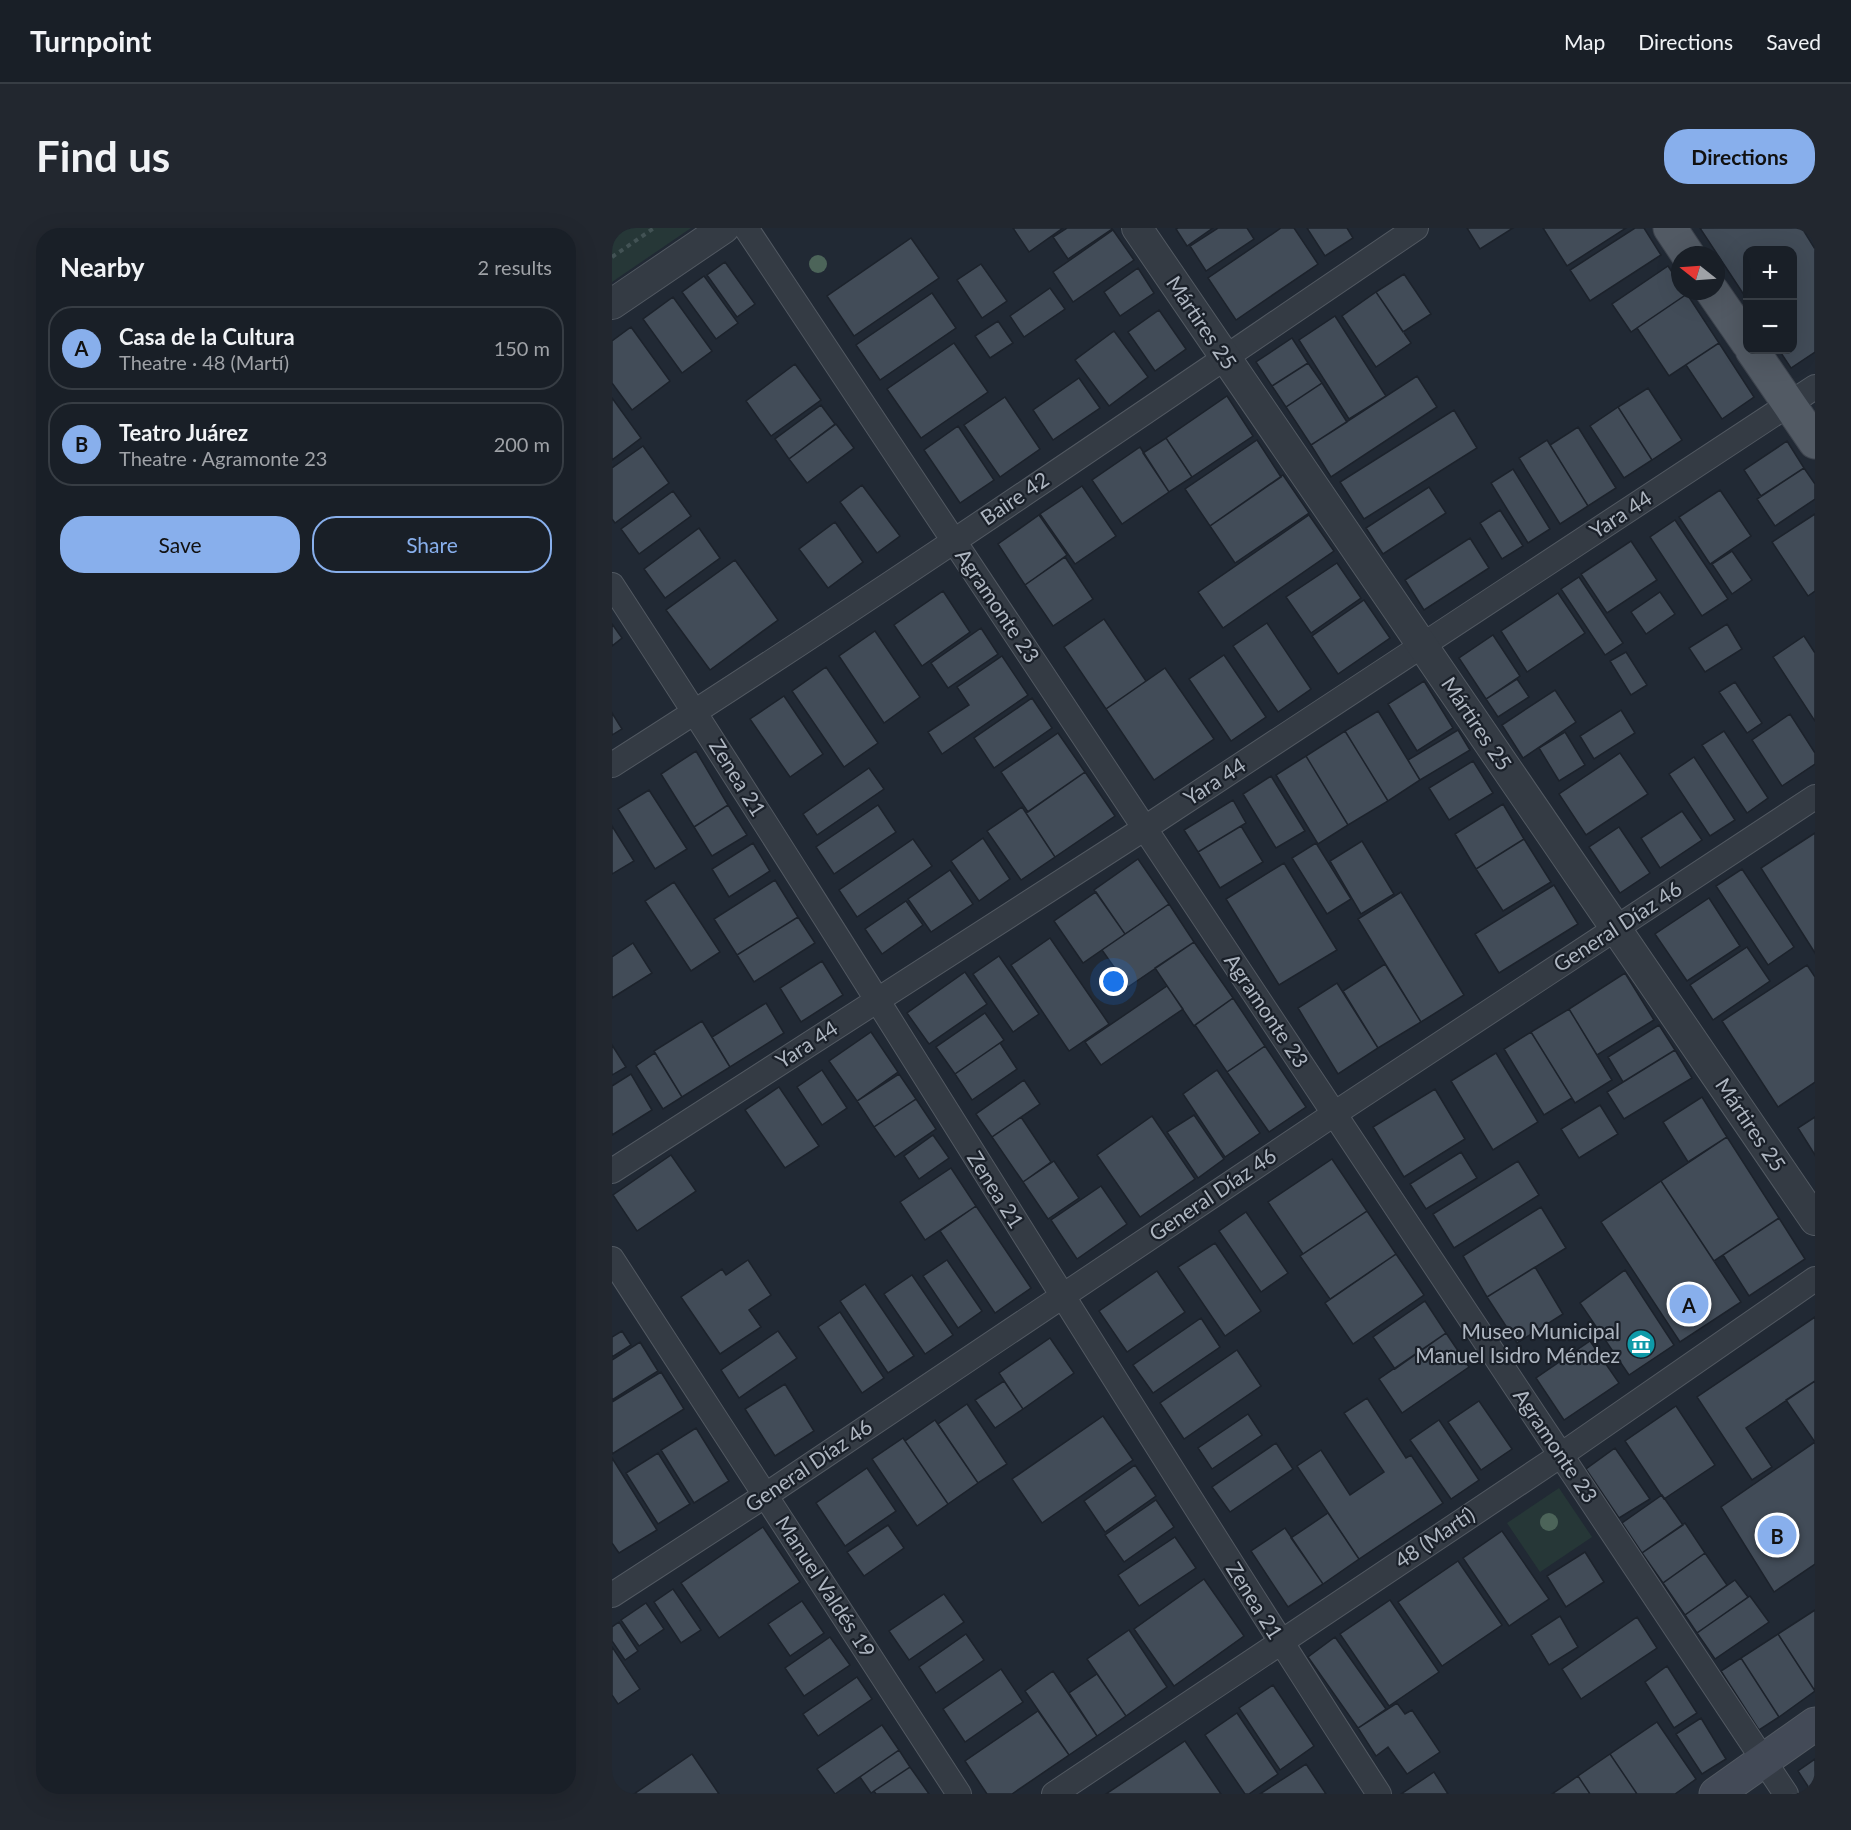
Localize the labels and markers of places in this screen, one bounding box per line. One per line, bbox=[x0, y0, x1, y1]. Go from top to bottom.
pin: A bbox=[1670, 1282, 1708, 1326]
place label: Museo Municipal Manuel Isidro Méndez bbox=[1415, 1318, 1620, 1367]
museum icon: Museo Municipal Manuel Isidro Méndez bbox=[1625, 1328, 1657, 1360]
pin: B bbox=[1758, 1512, 1796, 1558]

